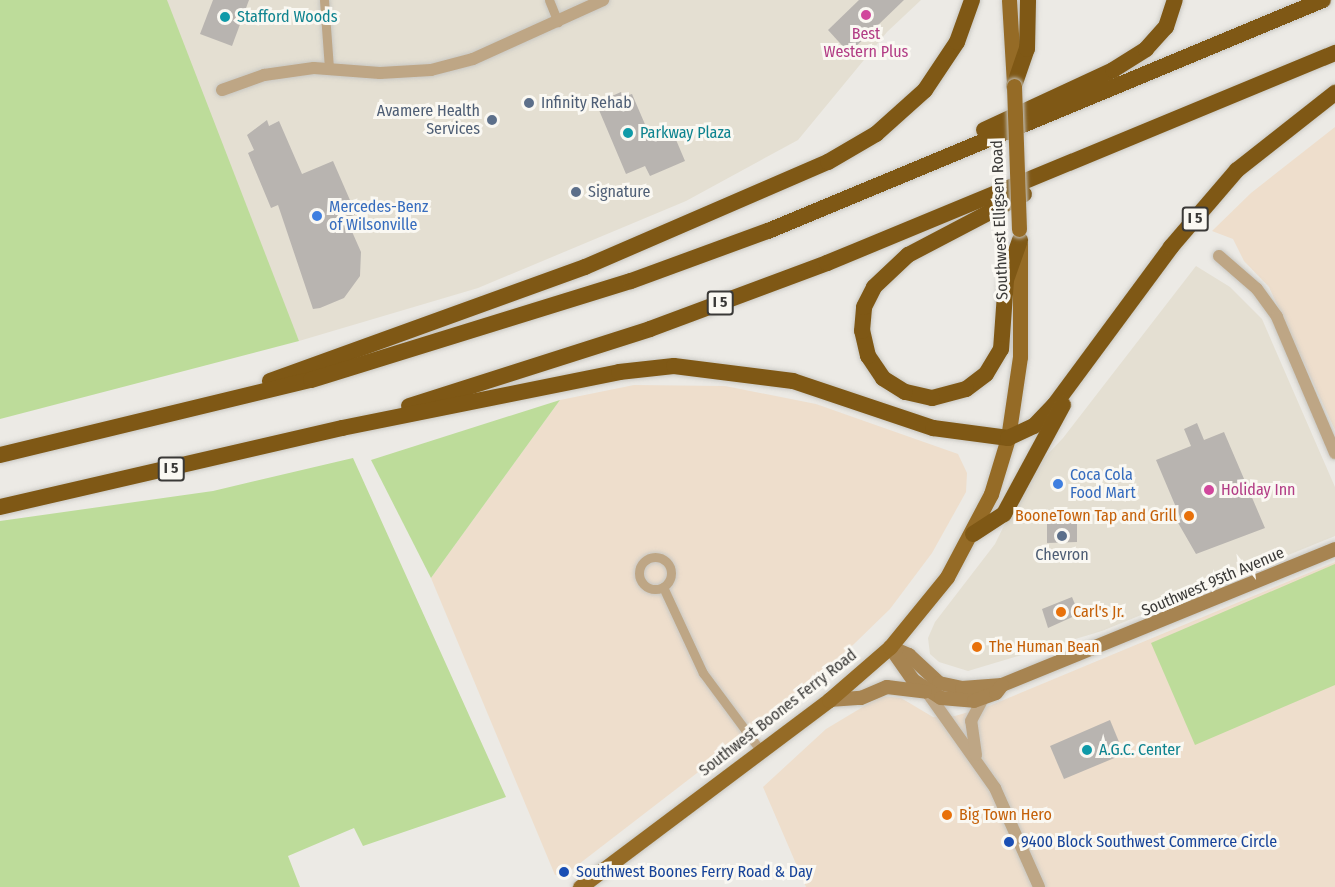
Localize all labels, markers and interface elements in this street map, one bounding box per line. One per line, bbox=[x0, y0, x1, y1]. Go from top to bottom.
place label: Stafford Woods bbox=[237, 7, 337, 27]
marker: Best Western Plus bbox=[859, 8, 873, 22]
marker: Stafford Woods bbox=[218, 10, 232, 24]
place label: Best Western Plus bbox=[824, 24, 908, 62]
place label: Infinity Rehab bbox=[541, 93, 632, 113]
marker: Infinity Rehab bbox=[522, 96, 536, 110]
place label: Avamere Health Services bbox=[377, 101, 480, 139]
marker: Avamere Health Services bbox=[485, 113, 499, 127]
place label: Parkway Plaza bbox=[640, 123, 731, 143]
marker: Parkway Plaza bbox=[621, 126, 635, 140]
street label: Southwest Elligsen Road bbox=[988, 140, 1012, 300]
place label: Signature bbox=[588, 182, 650, 202]
marker: Signature bbox=[569, 185, 583, 199]
place label: Mercedes-Benz of Wilsonville bbox=[329, 197, 428, 235]
road number: I 5 bbox=[1182, 207, 1208, 231]
marker: Mercedes-Benz of Wilsonville bbox=[310, 209, 324, 223]
road number: I 5 bbox=[706, 291, 734, 315]
road number: I 5 bbox=[158, 457, 184, 481]
place label: Coca Cola Food Mart bbox=[1070, 465, 1136, 503]
marker: Coca Cola Food Mart bbox=[1051, 477, 1065, 491]
place label: Holiday Inn bbox=[1221, 480, 1295, 500]
marker: Holiday Inn bbox=[1202, 483, 1216, 497]
place label: BooneTown Tap and Grill bbox=[1015, 506, 1177, 526]
marker: BooneTown Tap and Grill bbox=[1182, 509, 1196, 523]
marker: Chevron bbox=[1055, 529, 1069, 543]
street label: Southwest 95th Avenue bbox=[1139, 543, 1287, 621]
place label: Chevron bbox=[1035, 545, 1089, 565]
place label: Carl's Jr. bbox=[1073, 602, 1124, 622]
marker: Carl's Jr. bbox=[1054, 605, 1068, 619]
place label: The Human Bean bbox=[989, 637, 1100, 657]
marker: The Human Bean bbox=[970, 640, 984, 654]
street label: Southwest Boones Ferry Road bbox=[695, 646, 861, 780]
place label: A.G.C. Center bbox=[1099, 740, 1181, 760]
marker: A.G.C. Center bbox=[1080, 743, 1094, 757]
place label: Big Town Hero bbox=[959, 805, 1052, 825]
marker: Big Town Hero bbox=[940, 808, 954, 822]
place label: 9400 Block Southwest Commerce Circle bbox=[1021, 832, 1277, 852]
marker: 9400 Block Southwest Commerce Circle bbox=[1002, 835, 1016, 849]
place label: Southwest Boones Ferry Road & Day bbox=[576, 862, 813, 882]
marker: Southwest Boones Ferry Road & Day bbox=[557, 865, 571, 879]

